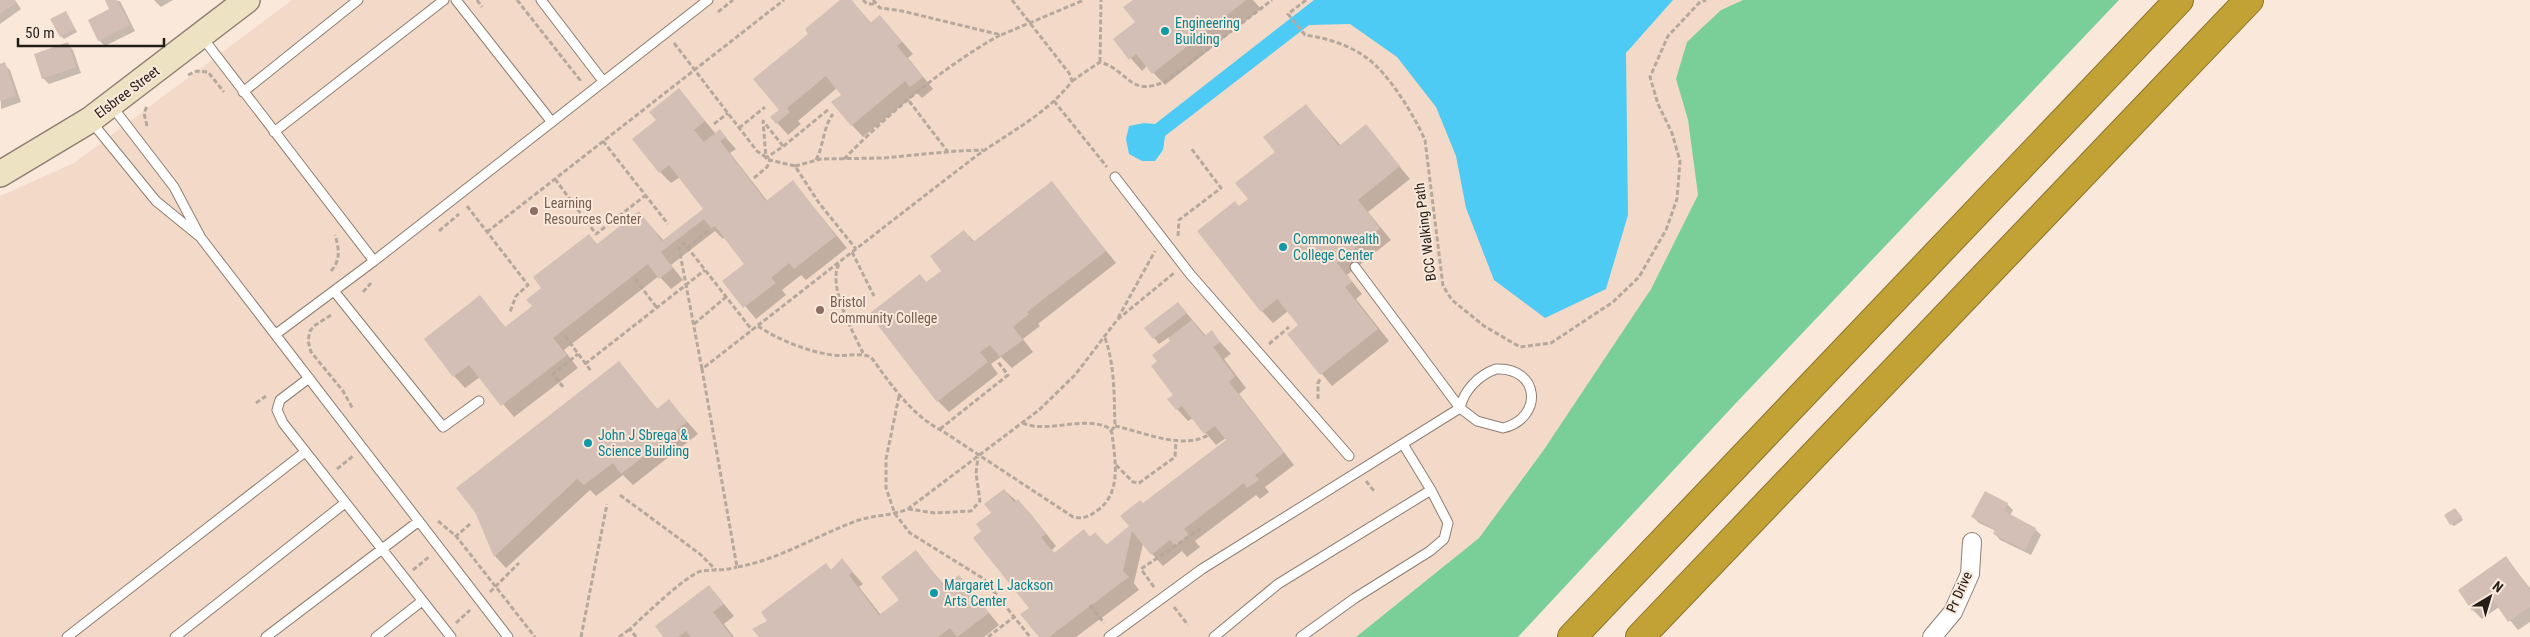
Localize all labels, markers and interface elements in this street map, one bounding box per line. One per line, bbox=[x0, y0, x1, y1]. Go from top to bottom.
scale bar bbox=[18, 15, 164, 47]
place label: Engineering Building bbox=[1175, 15, 1240, 47]
text: 50 m bbox=[25, 24, 55, 42]
marker: Engineering Building bbox=[1159, 25, 1171, 37]
street label: Elsbree Street bbox=[92, 63, 162, 121]
street label: BCC Walking Path bbox=[1411, 182, 1439, 282]
place label: Learning Resources Center bbox=[544, 195, 641, 227]
marker: Learning Resources Center bbox=[528, 205, 540, 217]
place label: Commonwealth College Center bbox=[1293, 231, 1379, 263]
marker: Commonwealth College Center bbox=[1277, 241, 1289, 253]
place label: Bristol Community College bbox=[830, 294, 938, 326]
marker: Bristol Community College bbox=[814, 304, 826, 316]
place label: John J Sbrega & Science Building bbox=[598, 427, 689, 459]
marker: John J Sbrega & Science Building bbox=[582, 437, 594, 449]
street label: Pr Drive bbox=[1943, 569, 1975, 615]
north arrow bbox=[2465, 572, 2515, 622]
place label: Margaret L Jackson Arts Center bbox=[944, 577, 1053, 609]
text: N bbox=[2490, 578, 2506, 596]
marker: Margaret L Jackson Arts Center bbox=[928, 587, 940, 599]

